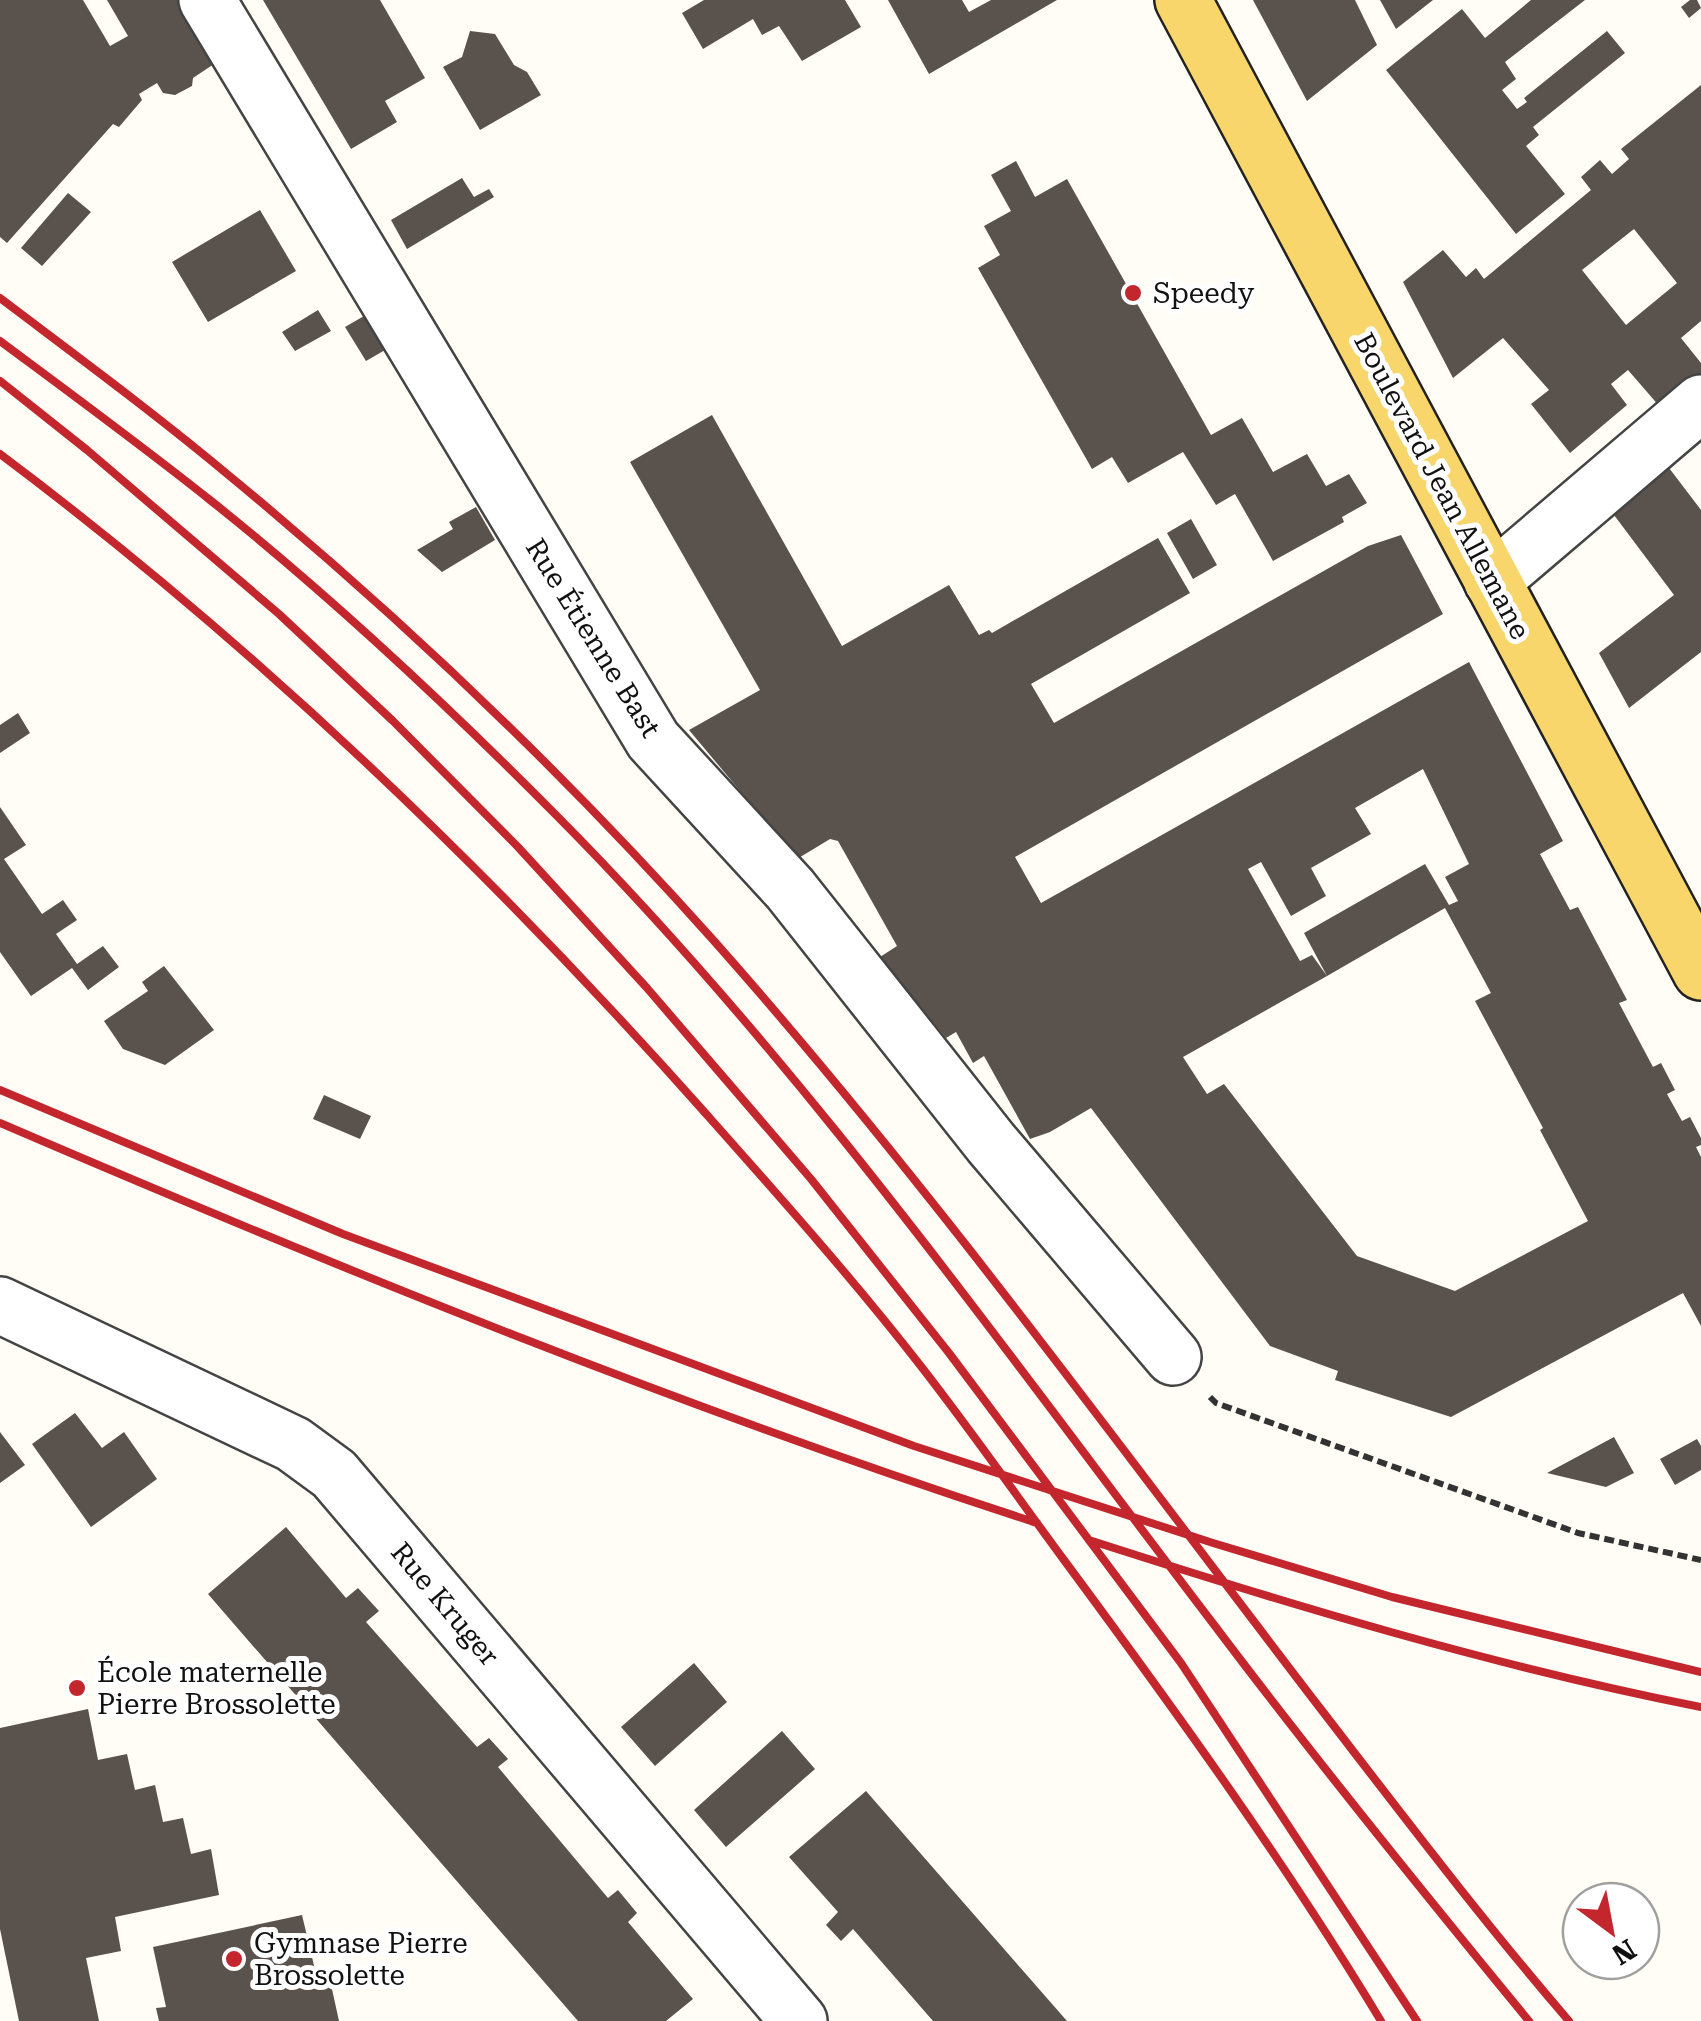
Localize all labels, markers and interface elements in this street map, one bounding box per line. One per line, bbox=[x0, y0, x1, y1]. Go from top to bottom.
place label: Speedy bbox=[1153, 277, 1255, 310]
marker: Speedy bbox=[1122, 282, 1144, 304]
street label: Boulevard Jean Allemane bbox=[1347, 327, 1537, 645]
street label: Rue Étienne Bast bbox=[519, 532, 668, 743]
street label: Rue Kruger bbox=[384, 1536, 506, 1672]
place label: École maternelle Pierre Brossolette bbox=[97, 1655, 336, 1721]
marker: École maternelle Pierre Brossolette bbox=[66, 1677, 88, 1699]
north arrow bbox=[1561, 1881, 1661, 1981]
place label: Gymnase Pierre Brossolette bbox=[254, 1927, 468, 1992]
text: N bbox=[1606, 1932, 1642, 1971]
marker: Gymnase Pierre Brossolette bbox=[223, 1948, 245, 1970]

